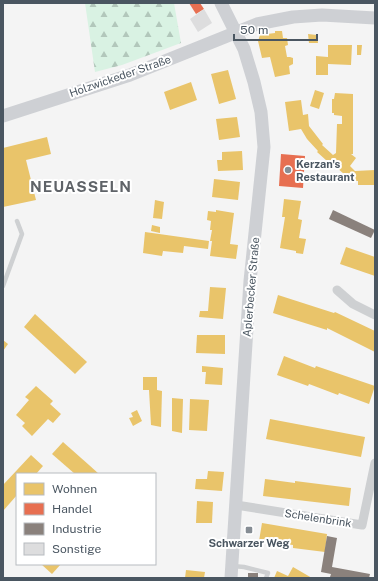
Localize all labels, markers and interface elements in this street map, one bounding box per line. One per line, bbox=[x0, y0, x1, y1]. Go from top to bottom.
scale bar bbox=[234, 16, 317, 42]
text: 50 m bbox=[240, 23, 268, 37]
street label: Holzwickeder Straße bbox=[68, 53, 172, 99]
place label: Kerzan's Restaurant bbox=[296, 158, 355, 183]
marker: Kerzan's Restaurant bbox=[283, 165, 293, 175]
district label: NEUASSELN bbox=[30, 178, 132, 195]
street label: Aplerbecker Straße bbox=[241, 237, 261, 337]
legend bbox=[16, 473, 156, 565]
text: Wohnen bbox=[52, 482, 97, 496]
text: Handel bbox=[52, 502, 93, 516]
street label: Schelenbrink bbox=[284, 507, 352, 529]
text: Industrie bbox=[52, 522, 102, 536]
marker: Schwarzer Weg bbox=[244, 525, 254, 535]
place label: Schwarzer Weg bbox=[209, 537, 290, 549]
text: Sonstige bbox=[52, 542, 102, 556]

